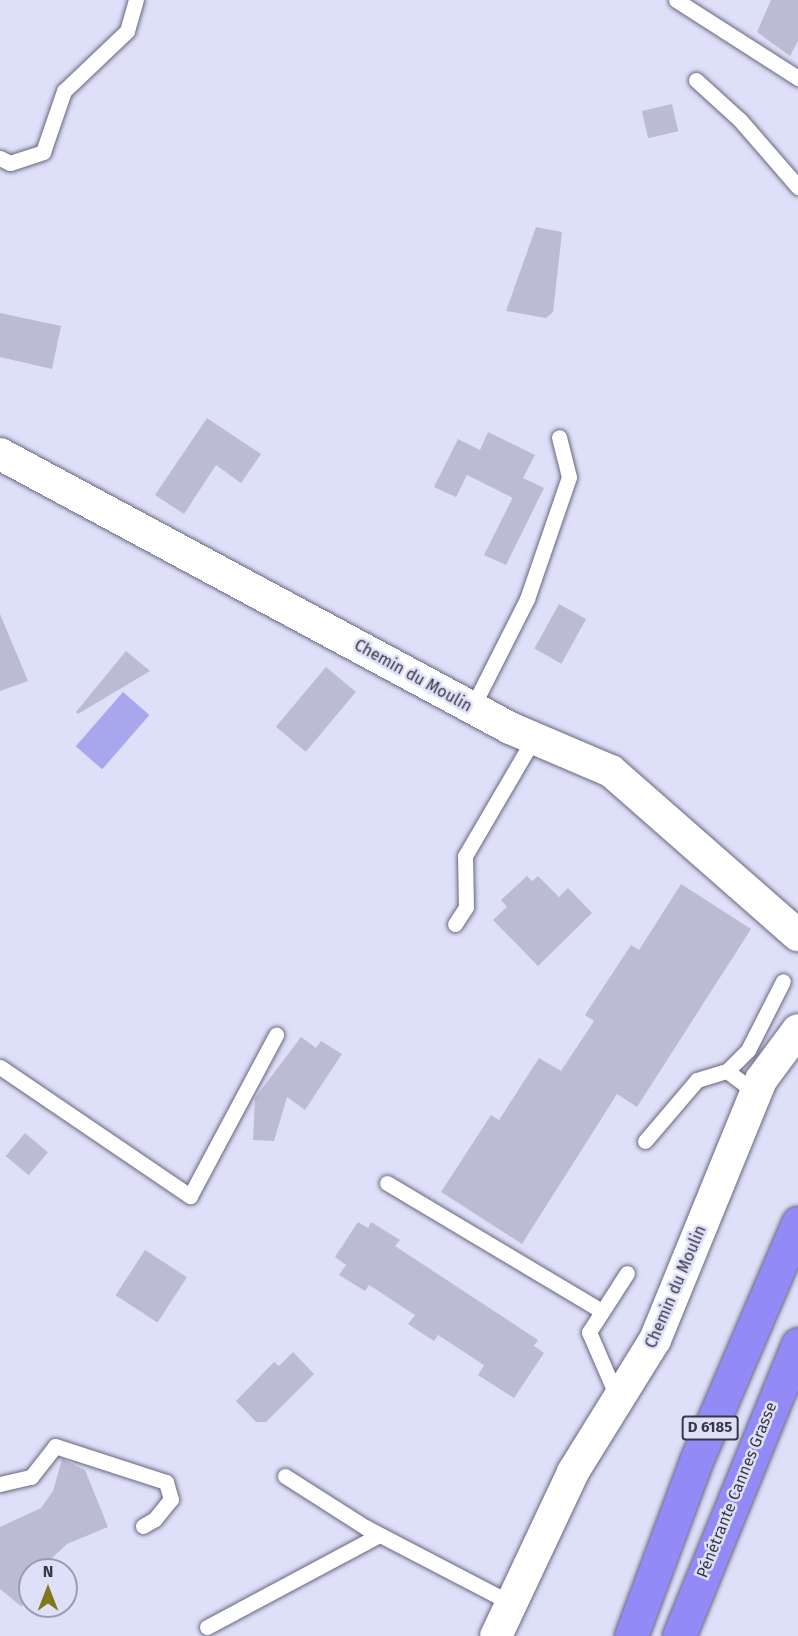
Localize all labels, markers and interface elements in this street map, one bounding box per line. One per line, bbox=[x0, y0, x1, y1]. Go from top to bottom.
street label: Chemin du Moulin bbox=[351, 636, 475, 716]
street label: Chemin du Moulin bbox=[641, 1223, 711, 1351]
street label: Pénétrante Cannes Grasse bbox=[693, 1399, 781, 1581]
road number: D 6185 bbox=[682, 1416, 738, 1440]
north arrow bbox=[18, 1558, 78, 1618]
text: N bbox=[43, 1562, 53, 1581]

